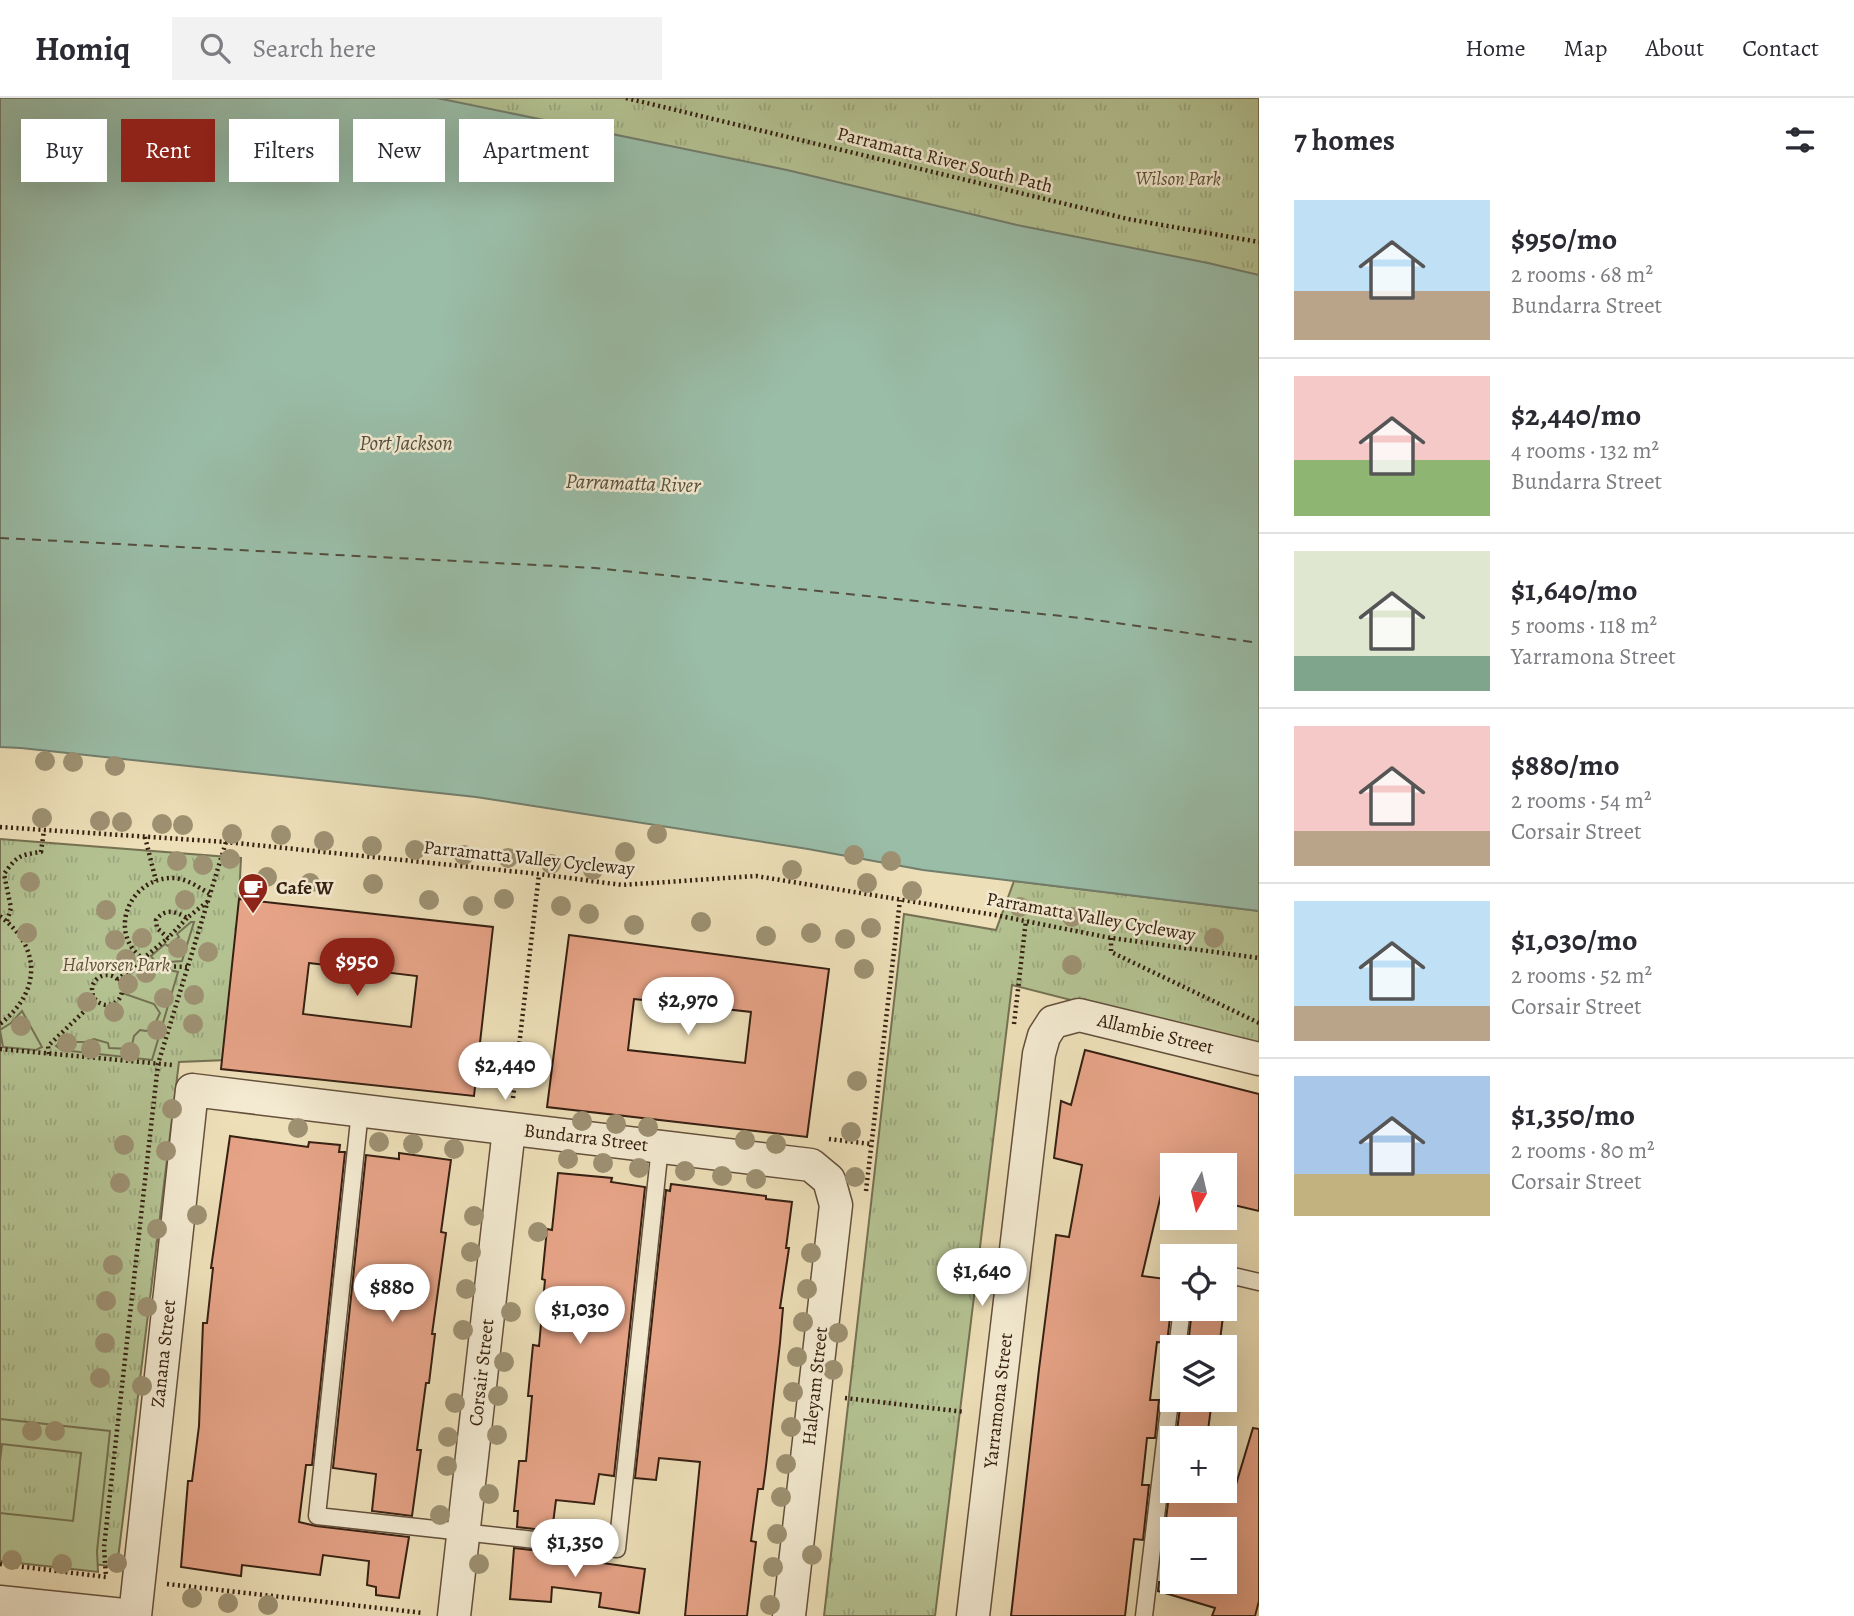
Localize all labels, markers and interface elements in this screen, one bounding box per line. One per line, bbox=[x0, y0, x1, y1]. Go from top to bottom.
search box bbox=[172, 17, 662, 80]
text: Homiq bbox=[35, 26, 130, 71]
icon: search bbox=[196, 29, 234, 67]
text: Search here bbox=[252, 31, 376, 66]
text: Home bbox=[1465, 32, 1526, 64]
text: Map bbox=[1564, 32, 1608, 64]
text: About bbox=[1646, 32, 1704, 64]
text: Contact bbox=[1742, 32, 1819, 64]
chip: Buy bbox=[21, 119, 107, 182]
chip: Rent bbox=[121, 119, 215, 182]
chip: Filters bbox=[229, 119, 339, 182]
chip: New bbox=[353, 119, 445, 182]
chip: Apartment bbox=[459, 119, 614, 182]
text: 7 homes bbox=[1294, 120, 1395, 160]
street label: Parramatta River South Path bbox=[834, 121, 1056, 199]
icon: filters bbox=[1781, 121, 1819, 159]
park label: Wilson Park bbox=[1135, 166, 1221, 192]
text: $950/mo bbox=[1511, 219, 1617, 259]
icon: home bbox=[1350, 228, 1434, 312]
text: 2 rooms · 68 m² bbox=[1511, 259, 1653, 290]
text: Bundarra Street bbox=[1511, 290, 1662, 321]
text: $2,440/mo bbox=[1511, 395, 1641, 435]
icon: home bbox=[1350, 404, 1434, 488]
water label: Port Jackson bbox=[359, 429, 453, 457]
text: 4 rooms · 132 m² bbox=[1511, 435, 1659, 466]
text: Bundarra Street bbox=[1511, 466, 1662, 497]
water label: Parramatta River bbox=[565, 467, 702, 499]
text: $1,640/mo bbox=[1511, 570, 1637, 610]
icon: home bbox=[1350, 579, 1434, 663]
text: 5 rooms · 118 m² bbox=[1511, 610, 1657, 641]
text: Yarramona Street bbox=[1511, 641, 1676, 672]
text: $880/mo bbox=[1511, 745, 1619, 785]
icon: home bbox=[1350, 754, 1434, 838]
text: 2 rooms · 54 m² bbox=[1511, 785, 1652, 816]
text: Corsair Street bbox=[1511, 816, 1642, 847]
street label: Parramatta Valley Cycleway bbox=[422, 834, 636, 882]
cafe icon: Cafe W bbox=[236, 871, 270, 915]
place label: Cafe W bbox=[276, 875, 334, 901]
street label: Parramatta Valley Cycleway bbox=[984, 886, 1198, 948]
text: $1,030/mo bbox=[1511, 920, 1637, 960]
icon: home bbox=[1350, 929, 1434, 1013]
pin: $950 bbox=[316, 939, 398, 998]
text: $950 bbox=[336, 945, 378, 976]
park label: Halvorsen Park bbox=[62, 952, 170, 978]
text: 2 rooms · 52 m² bbox=[1511, 960, 1652, 991]
pin: $2,970 bbox=[631, 978, 745, 1037]
text: $2,970 bbox=[658, 984, 718, 1015]
text: Corsair Street bbox=[1511, 991, 1642, 1022]
street label: Allambie Street bbox=[1094, 1007, 1216, 1060]
pin: $2,440 bbox=[448, 1042, 562, 1102]
text: $2,440 bbox=[474, 1049, 536, 1080]
text: $1,350/mo bbox=[1511, 1095, 1635, 1135]
icon: home bbox=[1350, 1104, 1434, 1188]
street label: Bundarra Street bbox=[522, 1117, 650, 1158]
text: 2 rooms · 80 m² bbox=[1511, 1135, 1655, 1166]
north arrow bbox=[1160, 1153, 1237, 1230]
map controls bbox=[1160, 1153, 1237, 1594]
text: Corsair Street bbox=[1511, 1166, 1642, 1197]
button: locate bbox=[1160, 1244, 1237, 1321]
pin: $1,640 bbox=[925, 1248, 1039, 1308]
text: $1,640 bbox=[953, 1255, 1011, 1286]
pin: $880 bbox=[351, 1264, 433, 1324]
text: $880 bbox=[370, 1271, 414, 1302]
pin: $1,030 bbox=[523, 1286, 637, 1346]
text: $1,030 bbox=[551, 1293, 609, 1324]
street label: Zanana Street bbox=[145, 1298, 182, 1409]
street label: Corsair Street bbox=[463, 1317, 500, 1428]
street label: Haleyam Street bbox=[796, 1325, 834, 1447]
street label: Yarramona Street bbox=[977, 1331, 1019, 1471]
button: layers bbox=[1160, 1335, 1237, 1412]
button: + bbox=[1160, 1426, 1237, 1503]
button: − bbox=[1160, 1517, 1237, 1594]
pin: $1,350 bbox=[518, 1520, 632, 1579]
text: $1,350 bbox=[547, 1526, 603, 1557]

